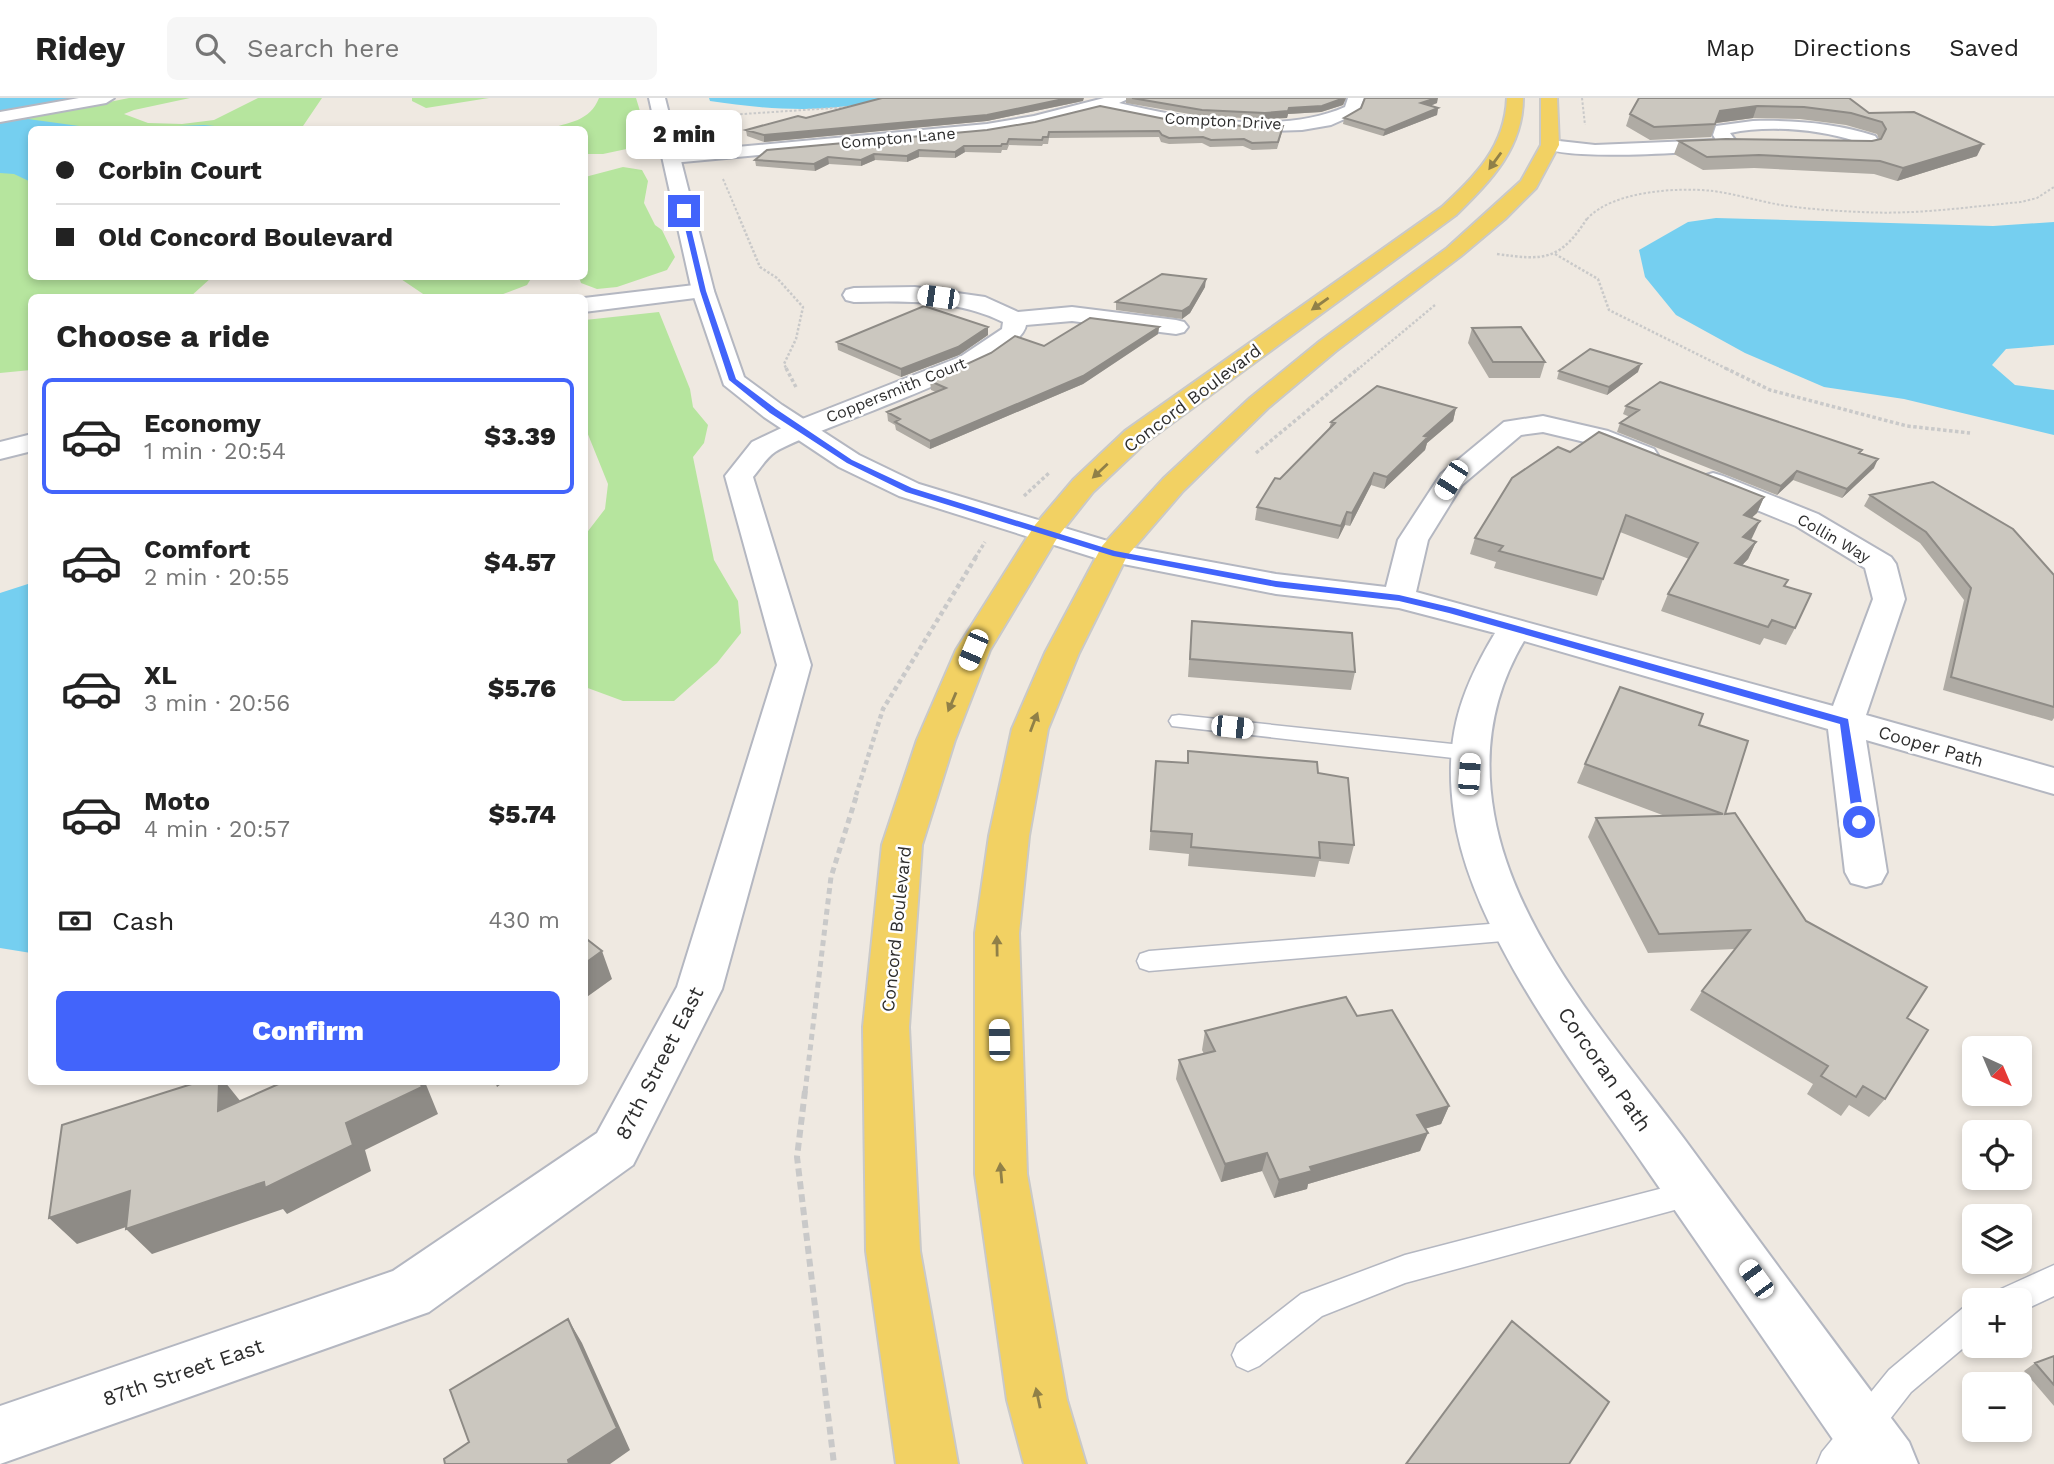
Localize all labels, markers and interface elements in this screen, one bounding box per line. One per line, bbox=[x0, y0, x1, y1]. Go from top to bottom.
search box bbox=[167, 17, 657, 80]
text: Ridey bbox=[35, 29, 125, 68]
icon: search bbox=[191, 29, 229, 67]
text: Search here bbox=[247, 33, 399, 63]
text: Map bbox=[1706, 34, 1755, 62]
text: Directions bbox=[1793, 34, 1911, 62]
text: Saved bbox=[1949, 34, 2019, 62]
street label: Compton Drive bbox=[1164, 108, 1282, 134]
callout: 2 min bbox=[626, 109, 742, 158]
text: 2 min bbox=[653, 121, 715, 148]
street label: Compton Lane bbox=[840, 124, 956, 152]
one-way arrow bbox=[1489, 152, 1503, 170]
text: Corbin Court bbox=[98, 155, 262, 185]
route end bbox=[668, 195, 700, 227]
text: Old Concord Boulevard bbox=[98, 222, 393, 252]
car bbox=[916, 284, 961, 310]
one-way arrow bbox=[1311, 297, 1329, 311]
text: Choose a ride bbox=[56, 317, 270, 355]
street label: Concord Boulevard bbox=[1119, 339, 1265, 457]
street label: Coppersmith Court bbox=[823, 353, 969, 427]
icon: car bbox=[60, 405, 123, 468]
text: Economy bbox=[144, 408, 261, 438]
text: $3.39 bbox=[484, 421, 556, 451]
text: 1 min · 20:54 bbox=[144, 438, 286, 465]
car bbox=[1431, 457, 1472, 503]
one-way arrow bbox=[1091, 462, 1108, 479]
street label: Collin Way bbox=[1794, 509, 1875, 567]
icon: car bbox=[60, 531, 123, 594]
text: Comfort bbox=[144, 534, 250, 564]
text: $4.57 bbox=[484, 547, 556, 577]
text: 2 min · 20:55 bbox=[144, 564, 290, 591]
car bbox=[956, 627, 991, 673]
icon: car bbox=[60, 657, 123, 720]
text: XL bbox=[144, 660, 177, 690]
text: $5.76 bbox=[488, 673, 556, 703]
text: 3 min · 20:56 bbox=[144, 690, 290, 717]
one-way arrow bbox=[946, 692, 957, 713]
one-way arrow bbox=[1028, 711, 1039, 732]
car bbox=[1211, 714, 1254, 740]
street label: Cooper Path bbox=[1876, 721, 1986, 771]
car bbox=[1458, 752, 1481, 796]
icon: car bbox=[60, 783, 123, 846]
text: Moto bbox=[144, 786, 210, 816]
text: $5.74 bbox=[488, 799, 556, 829]
route start bbox=[1843, 806, 1875, 838]
text: 4 min · 20:57 bbox=[144, 816, 290, 843]
street label: Concord Boulevard bbox=[877, 845, 915, 1013]
icon: cash bbox=[56, 902, 94, 940]
text: Cash bbox=[112, 906, 174, 936]
text: 430 m bbox=[488, 907, 560, 934]
one-way arrow bbox=[991, 935, 1003, 957]
street label: 87th Street East bbox=[610, 982, 708, 1144]
button: Confirm bbox=[56, 991, 560, 1071]
street label: Corcoran Path bbox=[1553, 1002, 1657, 1136]
car bbox=[989, 1019, 1010, 1061]
north arrow bbox=[1962, 1036, 2032, 1106]
map controls bbox=[1962, 1036, 2032, 1442]
button: locate bbox=[1962, 1120, 2032, 1190]
one-way arrow bbox=[996, 1162, 1007, 1184]
button: layers bbox=[1962, 1204, 2032, 1274]
car bbox=[1736, 1256, 1777, 1302]
button: + bbox=[1962, 1288, 2032, 1358]
street label: 87th Street East bbox=[99, 1333, 267, 1411]
button: − bbox=[1962, 1372, 2032, 1442]
one-way arrow bbox=[1032, 1387, 1043, 1409]

